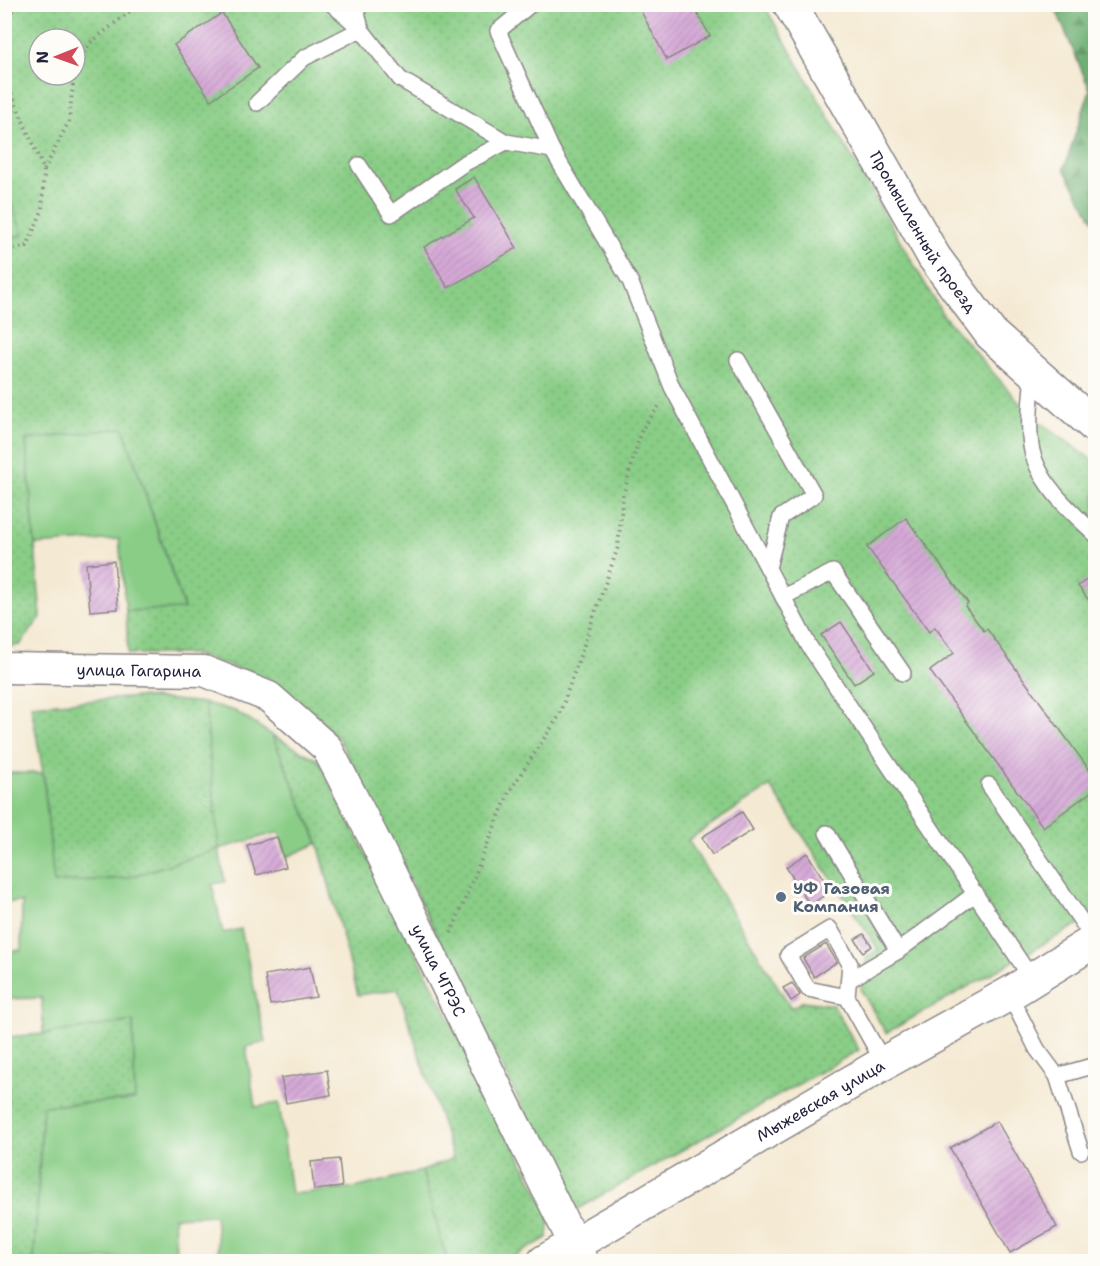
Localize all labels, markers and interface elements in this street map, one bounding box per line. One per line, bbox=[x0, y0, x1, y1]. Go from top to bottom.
north arrow bbox=[27, 27, 87, 87]
text: N bbox=[32, 51, 53, 64]
street label: Промышленный проезд bbox=[865, 147, 981, 317]
street label: улица Гагарина bbox=[77, 659, 201, 682]
place label: УФ Газовая Компания bbox=[793, 878, 890, 917]
marker: УФ Газовая Компания bbox=[774, 890, 788, 904]
street label: улица ЧГРЭС bbox=[407, 921, 470, 1020]
street label: Мыжевская улица bbox=[752, 1055, 888, 1147]

